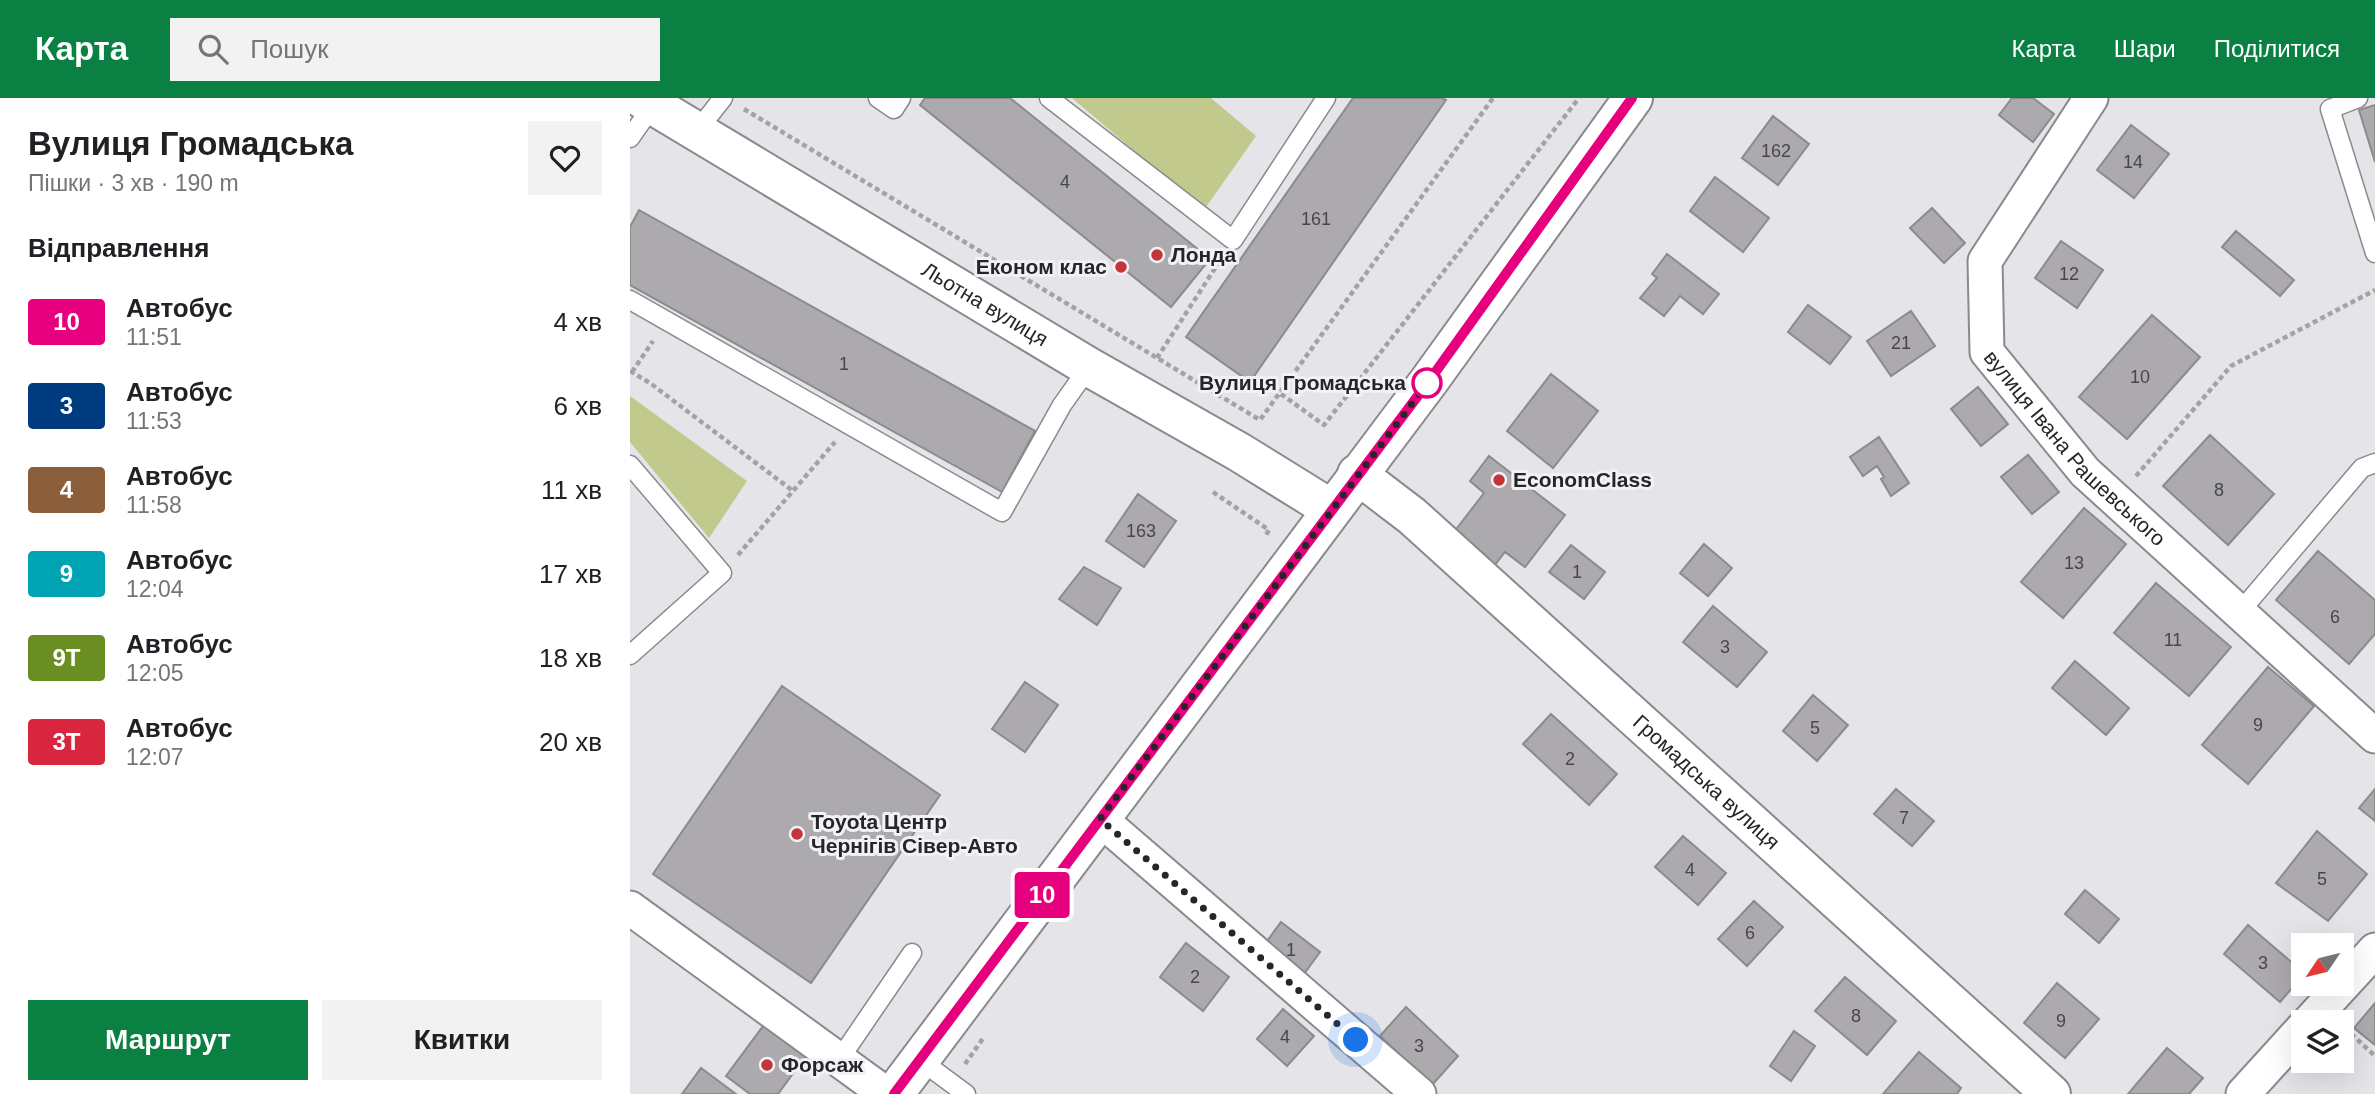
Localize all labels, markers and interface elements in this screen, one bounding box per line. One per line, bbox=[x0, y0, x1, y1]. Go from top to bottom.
search box bbox=[170, 18, 660, 81]
text: Карта bbox=[35, 30, 128, 67]
icon: search bbox=[194, 30, 232, 68]
text: Пошук bbox=[250, 34, 329, 64]
text: Карта bbox=[2011, 35, 2076, 62]
text: Шари bbox=[2114, 35, 2176, 62]
text: Поділитися bbox=[2214, 35, 2340, 62]
button: heart bbox=[528, 121, 602, 195]
text: Вулиця Громадська bbox=[28, 125, 353, 162]
house number: 162 bbox=[1761, 141, 1791, 161]
house number: 14 bbox=[2123, 152, 2143, 172]
text: Пішки · 3 хв · 190 m bbox=[28, 170, 239, 196]
house number: 4 bbox=[1060, 172, 1070, 192]
house number: 161 bbox=[1301, 209, 1331, 229]
text: Відправлення bbox=[28, 233, 209, 263]
place label: Лонда bbox=[1171, 243, 1237, 266]
marker: Лонда bbox=[1149, 247, 1165, 263]
place label: Економ клас bbox=[976, 255, 1107, 278]
street label: Льотна вулиця bbox=[918, 257, 1052, 351]
marker: Економ клас bbox=[1113, 259, 1129, 275]
house number: 12 bbox=[2059, 264, 2079, 284]
text: Автобус bbox=[126, 293, 233, 323]
text: 4 хв bbox=[554, 307, 602, 337]
text: 10 bbox=[53, 308, 80, 335]
text: 11:51 bbox=[126, 324, 182, 350]
house number: 21 bbox=[1891, 333, 1911, 353]
street label: вулиця Івана Рашевського bbox=[1980, 346, 2170, 550]
house number: 1 bbox=[839, 354, 849, 374]
house number: 10 bbox=[2130, 367, 2150, 387]
marker: Вулиця Громадська bbox=[1412, 368, 1442, 398]
place label: Вулиця Громадська bbox=[1199, 371, 1406, 394]
text: Автобус bbox=[126, 377, 233, 407]
text: 6 хв bbox=[554, 391, 602, 421]
text: 3 bbox=[60, 392, 73, 419]
text: 11:53 bbox=[126, 408, 182, 434]
text: Автобус bbox=[126, 461, 233, 491]
place label: EconomClass bbox=[1513, 468, 1652, 491]
marker: EconomClass bbox=[1491, 472, 1507, 488]
text: 11 хв bbox=[541, 475, 602, 505]
text: 4 bbox=[60, 476, 73, 503]
house number: 8 bbox=[2214, 480, 2224, 500]
text: 11:58 bbox=[126, 492, 182, 518]
house number: 163 bbox=[1126, 521, 1156, 541]
text: Автобус bbox=[126, 545, 233, 575]
house number: 13 bbox=[2064, 553, 2084, 573]
text: 17 хв bbox=[539, 559, 602, 589]
text: 9 bbox=[60, 560, 73, 587]
house number: 1 bbox=[1572, 562, 1582, 582]
text: 12:04 bbox=[126, 576, 184, 602]
house number: 6 bbox=[2330, 607, 2340, 627]
text: Автобус bbox=[126, 629, 233, 659]
house number: 11 bbox=[2164, 630, 2182, 650]
house number: 3 bbox=[1720, 637, 1730, 657]
text: 18 хв bbox=[539, 643, 602, 673]
text: 9Т bbox=[52, 644, 81, 671]
text: 12:05 bbox=[126, 660, 184, 686]
street label: Громадська вулиця bbox=[1629, 710, 1784, 854]
text: Автобус bbox=[126, 713, 233, 743]
house number: 9 bbox=[2253, 715, 2263, 735]
house number: 5 bbox=[1810, 718, 1820, 738]
text: 20 хв bbox=[539, 727, 602, 757]
text: 3Т bbox=[52, 728, 81, 755]
text: 12:07 bbox=[126, 744, 184, 770]
house number: 2 bbox=[1565, 749, 1575, 769]
house number: 7 bbox=[1899, 808, 1909, 828]
place label: Toyota Центр Чернігів Сівер-Авто bbox=[811, 810, 1018, 857]
marker: Toyota Центр Чернігів Сівер-Авто bbox=[789, 826, 805, 842]
house number: 4 bbox=[1685, 860, 1695, 880]
house number: 5 bbox=[2317, 869, 2327, 889]
line badge: 10 bbox=[1010, 872, 1074, 918]
text: 10 bbox=[1029, 881, 1055, 908]
house number: 6 bbox=[1745, 923, 1755, 943]
north arrow bbox=[2291, 933, 2354, 996]
map controls bbox=[2291, 933, 2354, 1073]
house number: 1 bbox=[1286, 940, 1296, 960]
house number: 3 bbox=[2258, 953, 2268, 973]
house number: 2 bbox=[1190, 967, 1200, 987]
button: Маршрут bbox=[28, 1000, 308, 1080]
button: Квитки bbox=[322, 1000, 602, 1080]
house number: 8 bbox=[1851, 1006, 1861, 1026]
button: layers bbox=[2291, 1010, 2354, 1073]
house number: 9 bbox=[2056, 1011, 2066, 1031]
your location bbox=[1338, 1022, 1373, 1057]
house number: 4 bbox=[1280, 1027, 1290, 1047]
house number: 3 bbox=[1414, 1036, 1424, 1056]
place label: Форсаж bbox=[781, 1053, 864, 1076]
marker: Форсаж bbox=[759, 1057, 775, 1073]

